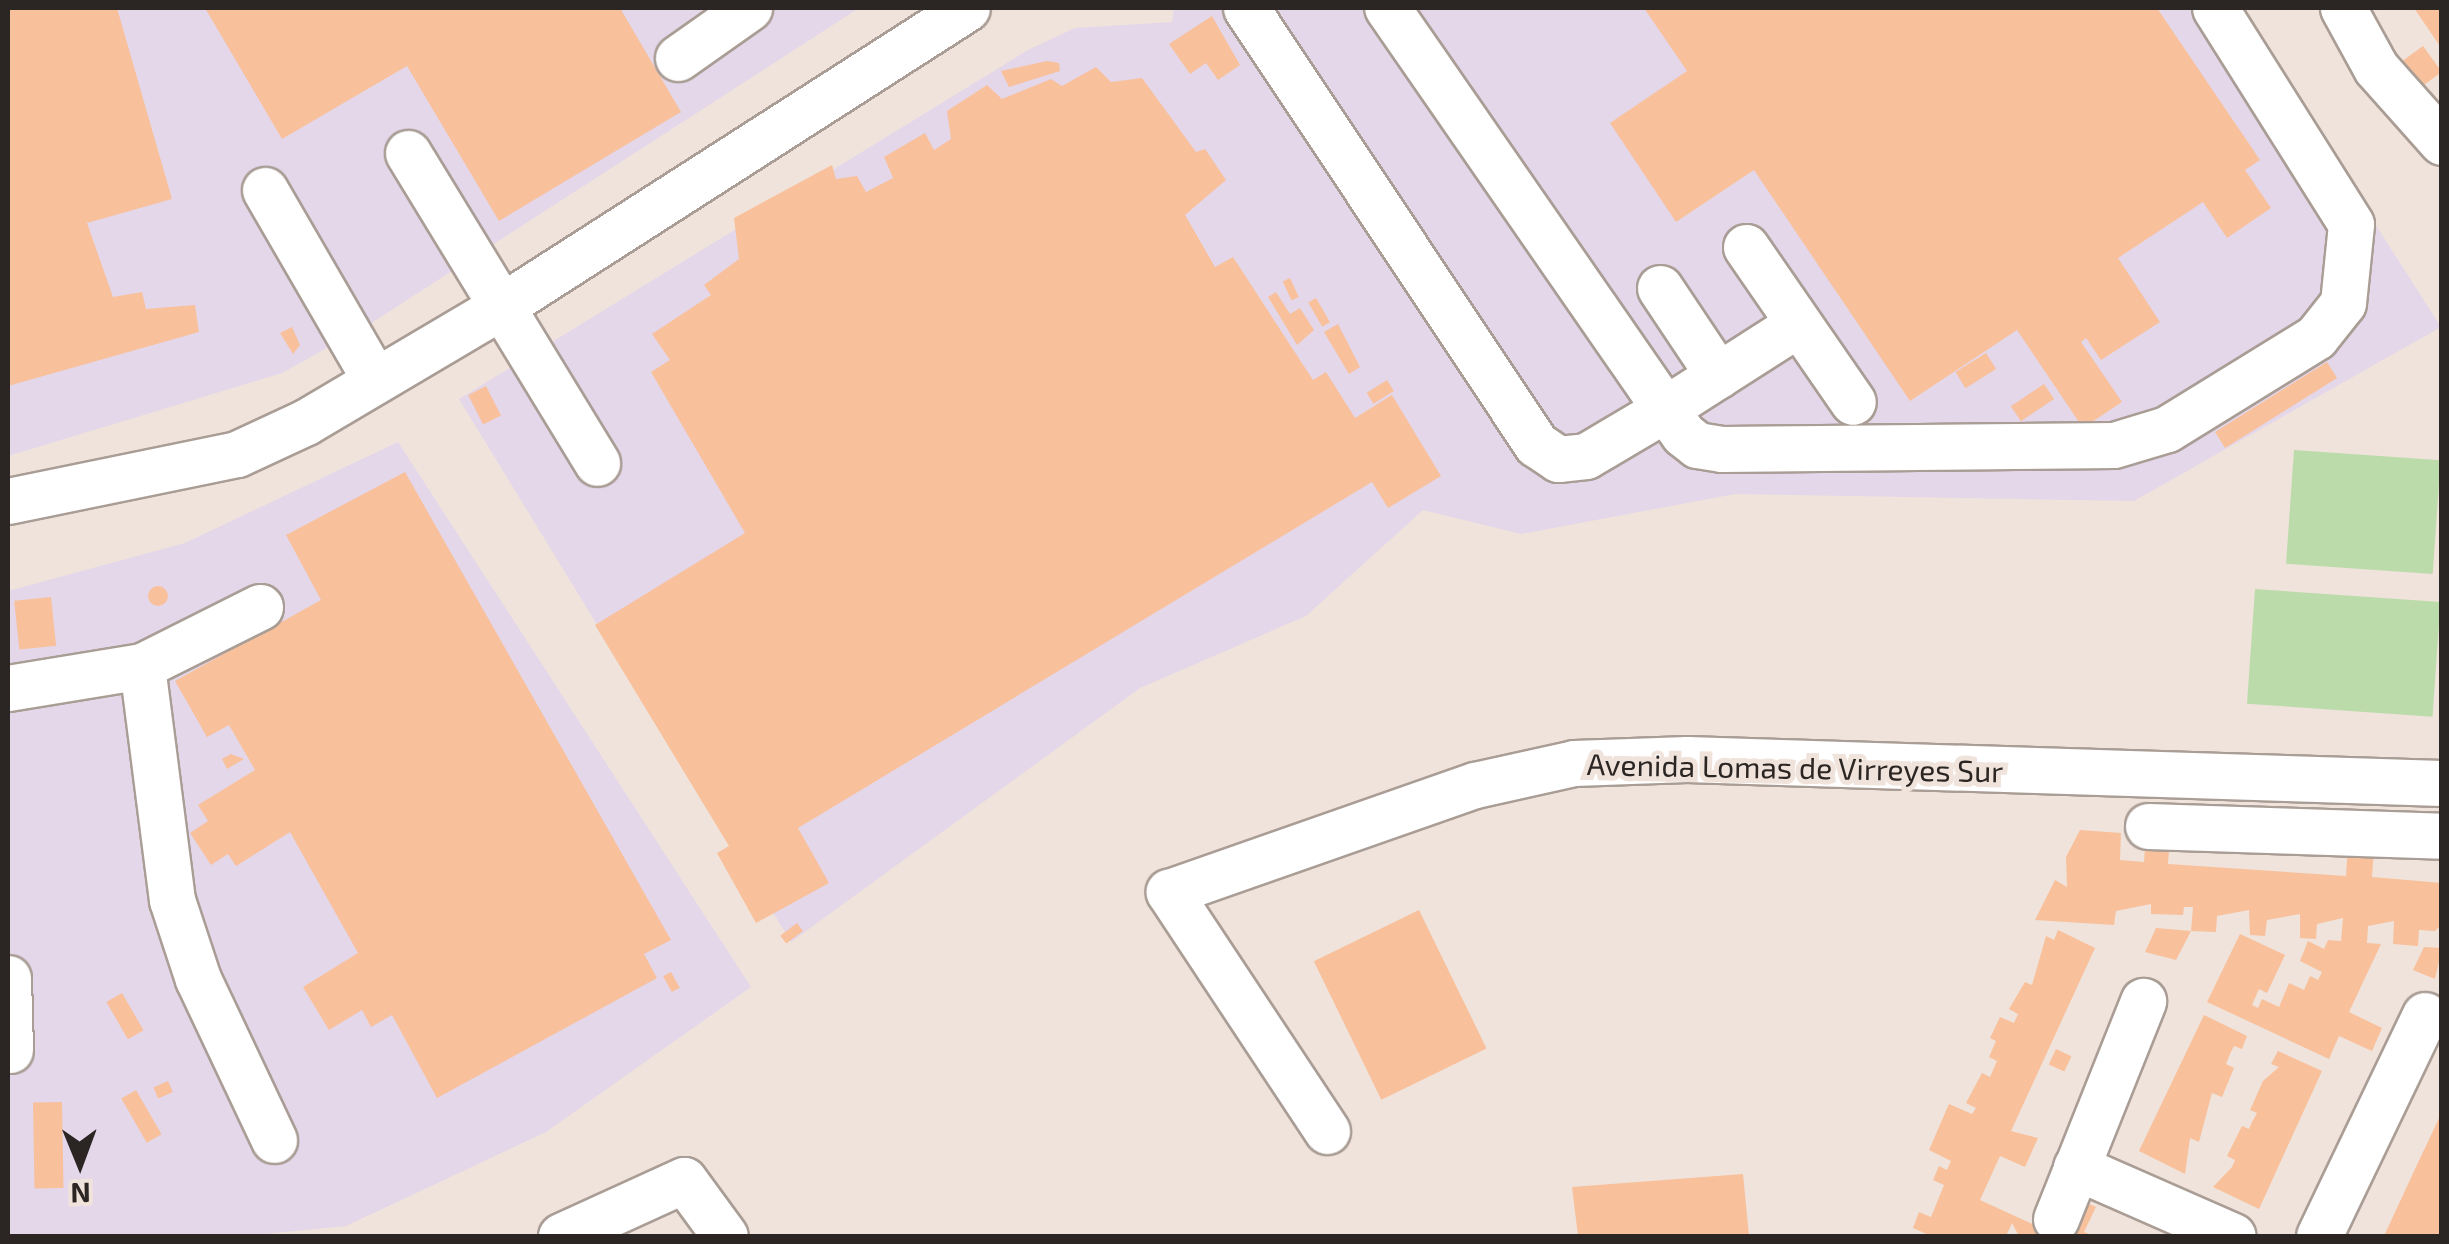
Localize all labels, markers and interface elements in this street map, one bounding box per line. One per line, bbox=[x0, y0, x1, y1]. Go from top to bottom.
street label: Avenida Lomas de Virreyes Sur bbox=[1586, 745, 2004, 789]
north arrow bbox=[30, 1114, 130, 1214]
text: N bbox=[70, 1177, 91, 1211]

